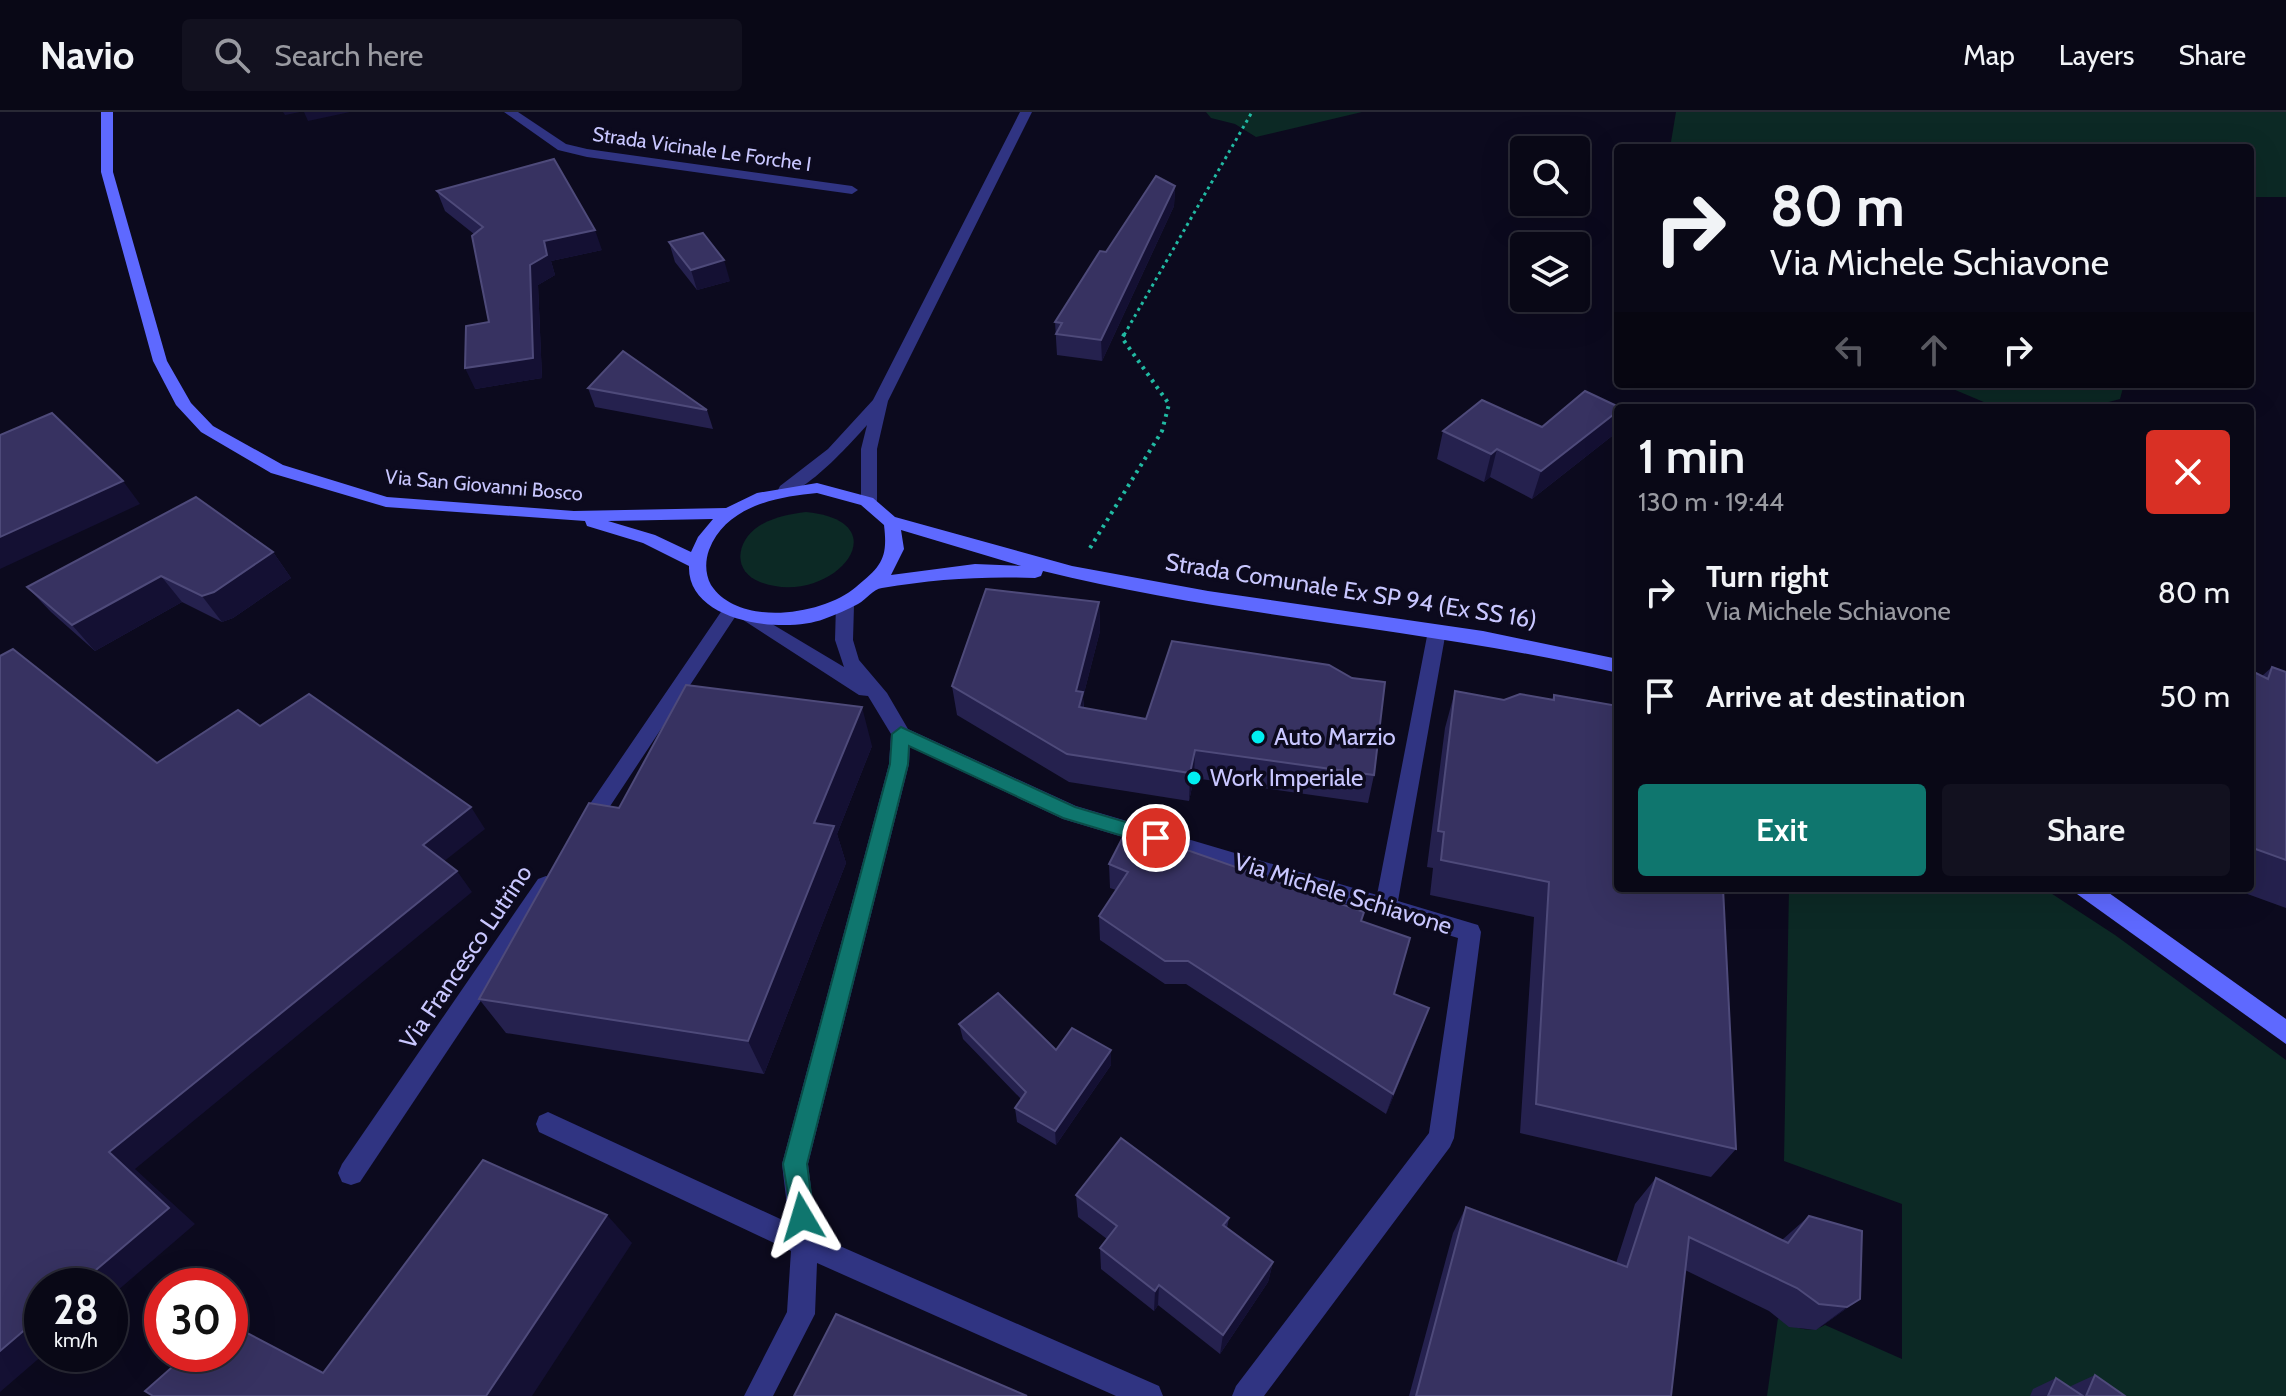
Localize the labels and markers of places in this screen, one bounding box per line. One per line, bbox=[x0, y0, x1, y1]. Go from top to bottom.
place label: Auto Marzio bbox=[1274, 722, 1396, 751]
marker: Auto Marzio bbox=[1249, 728, 1267, 746]
place label: Work Imperiale bbox=[1210, 763, 1363, 792]
marker: Work Imperiale bbox=[1185, 769, 1203, 787]
pin bbox=[1122, 804, 1190, 872]

